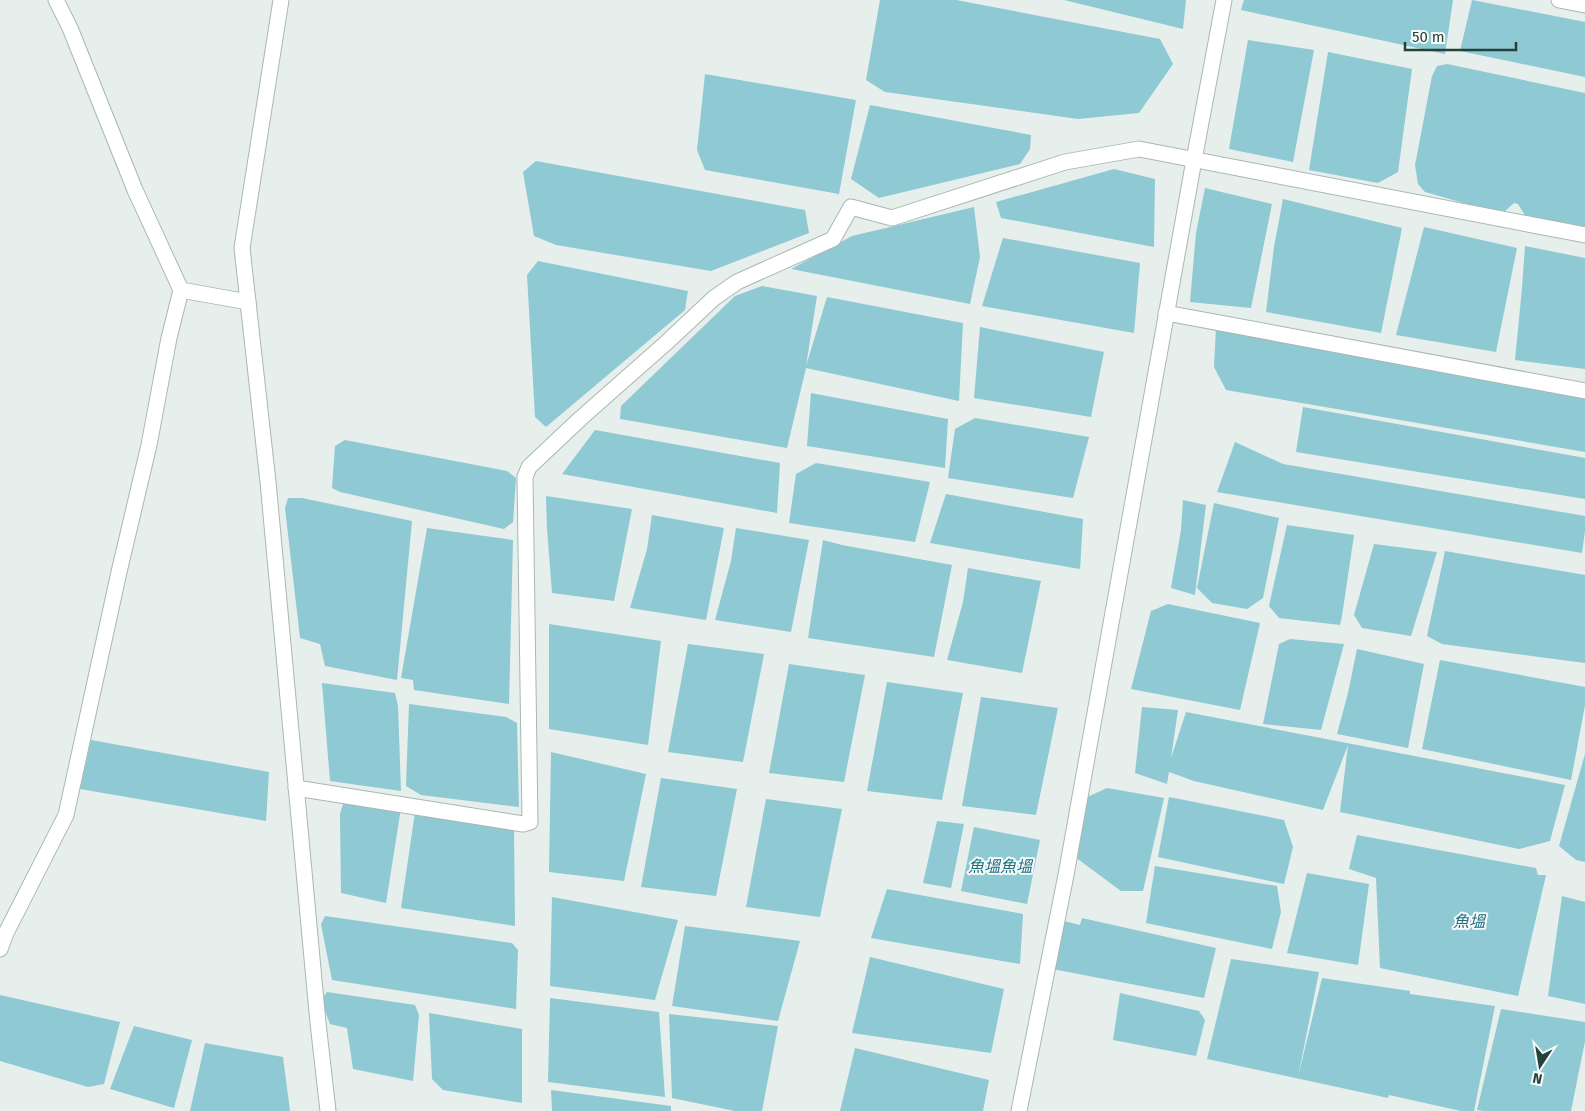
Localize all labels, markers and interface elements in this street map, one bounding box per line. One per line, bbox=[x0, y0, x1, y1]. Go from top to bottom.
scale bar bbox=[1405, 20, 1516, 52]
text: 50 m bbox=[1412, 28, 1445, 46]
water label: 魚塭魚塭 bbox=[968, 857, 1034, 876]
water label: 魚塭 bbox=[1453, 912, 1487, 931]
north arrow bbox=[1515, 1041, 1565, 1091]
text: N bbox=[1531, 1069, 1544, 1088]

